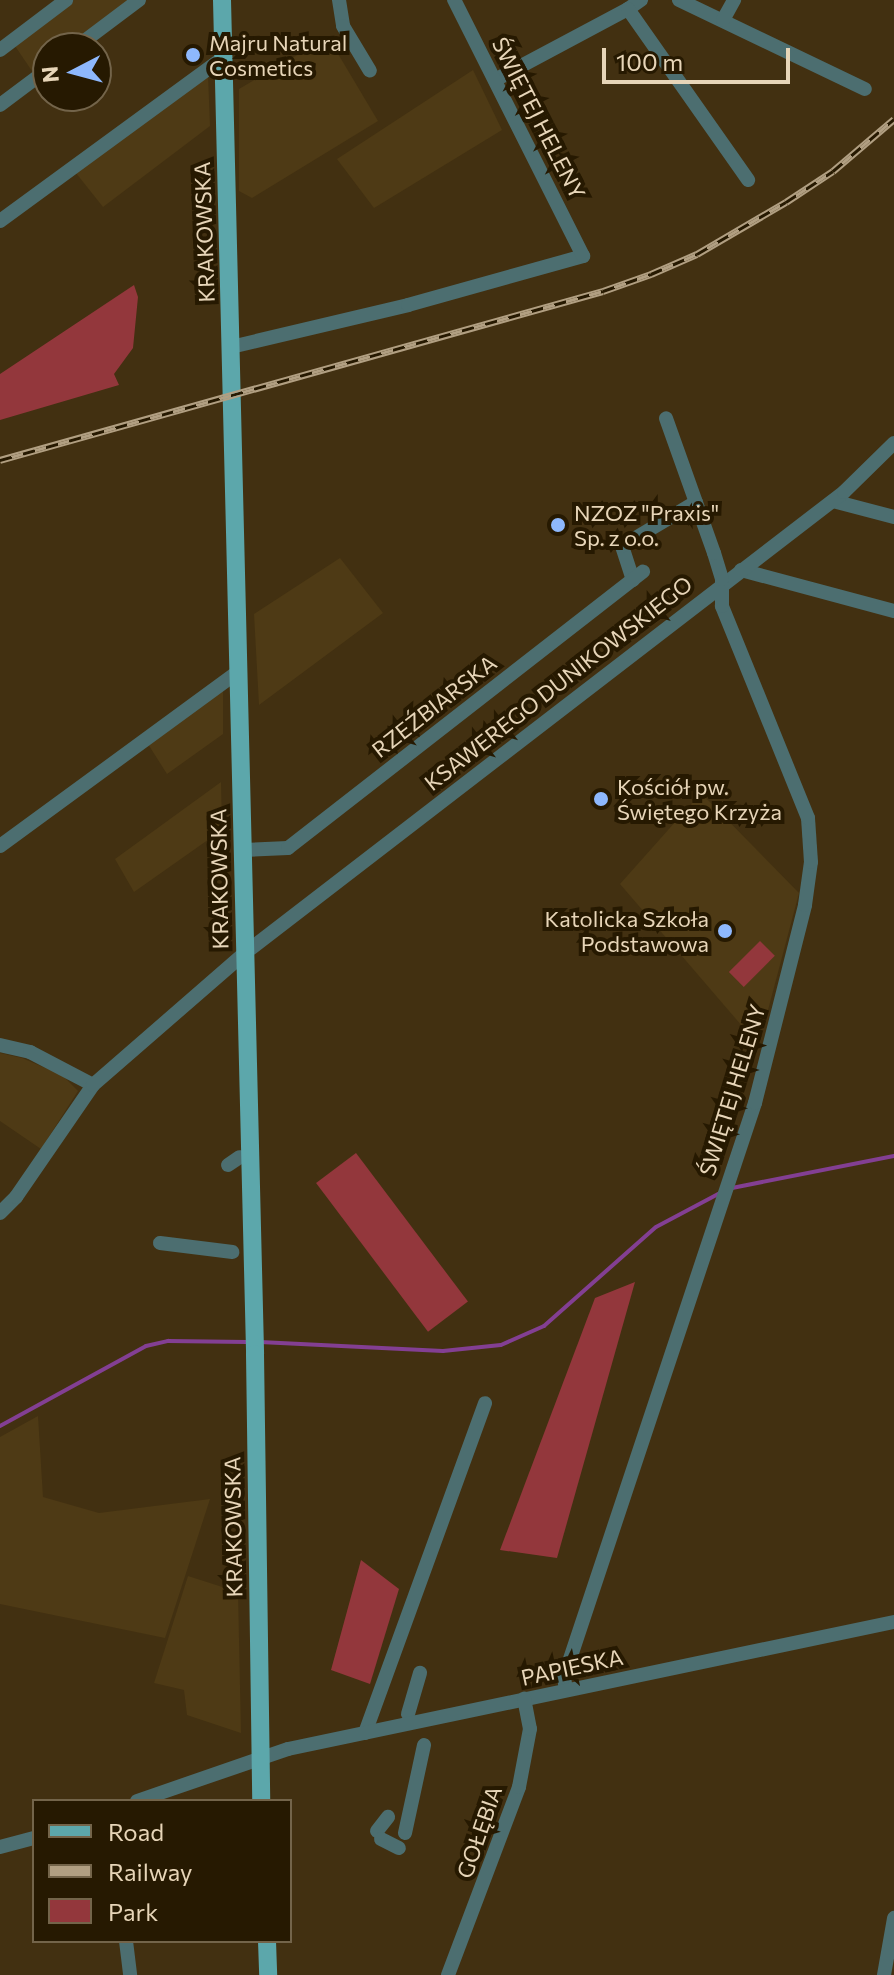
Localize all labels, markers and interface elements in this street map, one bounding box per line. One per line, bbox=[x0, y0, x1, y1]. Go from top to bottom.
place label: Majru Natural Cosmetics bbox=[209, 29, 347, 80]
north arrow bbox=[32, 32, 112, 112]
scale bar bbox=[606, 32, 794, 82]
street label: ŚWIĘTEJ HELENY bbox=[487, 33, 591, 203]
marker: Majru Natural Cosmetics bbox=[184, 46, 202, 64]
text: 100 m bbox=[616, 47, 683, 76]
text: N bbox=[35, 65, 64, 84]
street label: KRAKOWSKA bbox=[188, 161, 220, 303]
place label: NZOZ "Praxis" Sp. z o.o. bbox=[574, 499, 719, 550]
marker: NZOZ "Praxis" Sp. z o.o. bbox=[549, 516, 567, 534]
street label: KSAWEREGO DUNIKOWSKIEGO bbox=[419, 570, 697, 796]
street label: RZEŹBIARSKA bbox=[367, 649, 501, 763]
place label: Kościół pw. Świętego Krzyża bbox=[617, 773, 782, 824]
marker: Kościół pw. Świętego Krzyża bbox=[592, 790, 610, 808]
street label: KRAKOWSKA bbox=[205, 808, 233, 950]
place label: Katolicka Szkoła Podstawowa bbox=[544, 905, 709, 956]
marker: Katolicka Szkoła Podstawowa bbox=[716, 922, 734, 940]
street label: ŚWIĘTEJ HELENY bbox=[693, 1001, 771, 1179]
street label: KRAKOWSKA bbox=[219, 1456, 247, 1598]
street label: PAPIESKA bbox=[519, 1643, 625, 1691]
street label: GOŁĘBIA bbox=[451, 1782, 507, 1882]
legend bbox=[32, 1799, 292, 1943]
text: Road bbox=[108, 1817, 164, 1846]
text: Railway bbox=[108, 1857, 193, 1886]
text: Park bbox=[108, 1897, 158, 1926]

